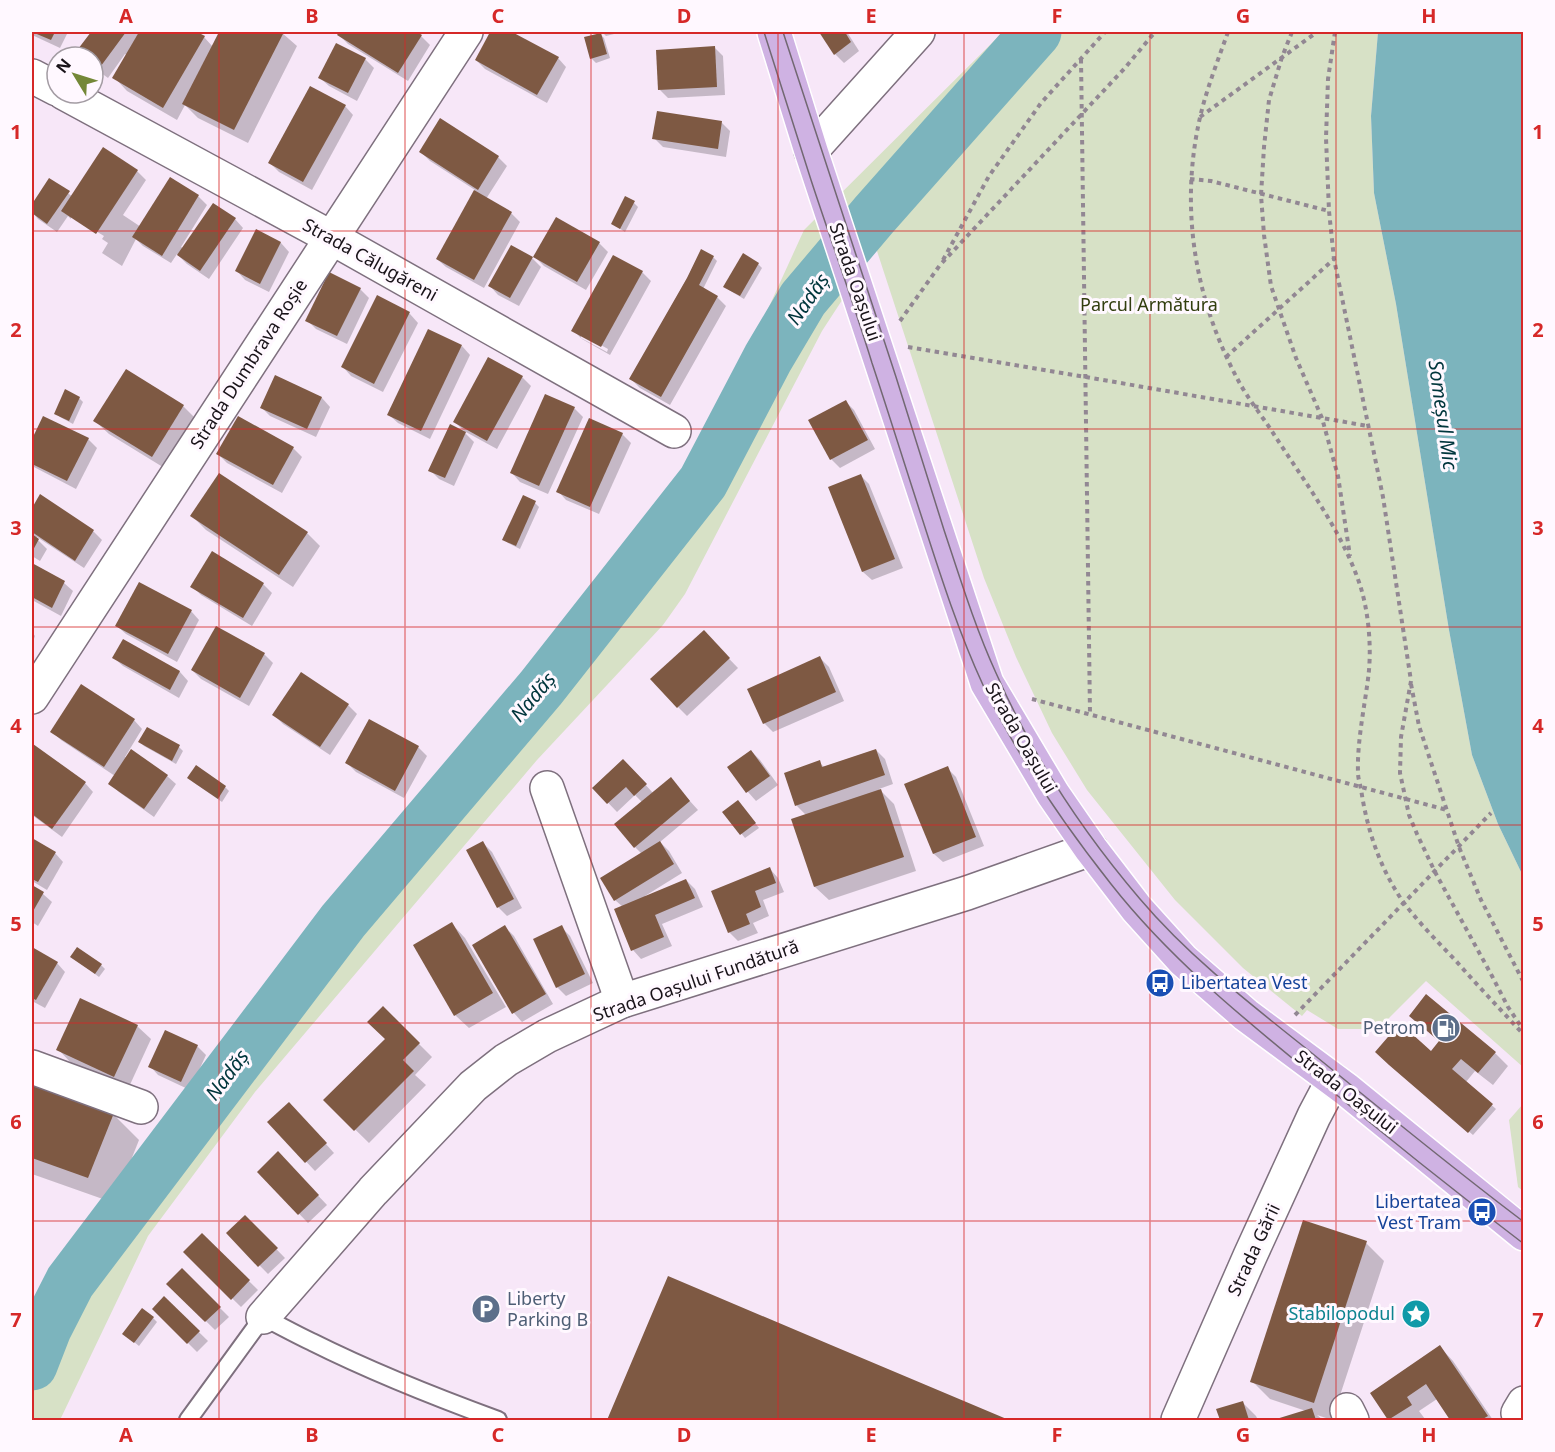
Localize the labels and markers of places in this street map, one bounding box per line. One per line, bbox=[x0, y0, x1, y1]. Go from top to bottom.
bus stop icon: Libertatea Vest bbox=[1144, 967, 1176, 999]
place label: Libertatea Vest bbox=[1181, 970, 1308, 994]
fuel station icon: Petrom bbox=[1430, 1012, 1462, 1044]
place label: Petrom bbox=[1363, 1015, 1425, 1039]
place label: Libertatea Vest Tram bbox=[1375, 1189, 1461, 1234]
bus stop icon: Libertatea Vest Tram bbox=[1466, 1196, 1498, 1228]
place label: Liberty Parking B bbox=[507, 1286, 588, 1331]
parking icon: Liberty Parking B bbox=[470, 1293, 502, 1325]
place icon: Stabilopodul bbox=[1400, 1298, 1432, 1330]
place label: Stabilopodul bbox=[1288, 1301, 1395, 1325]

